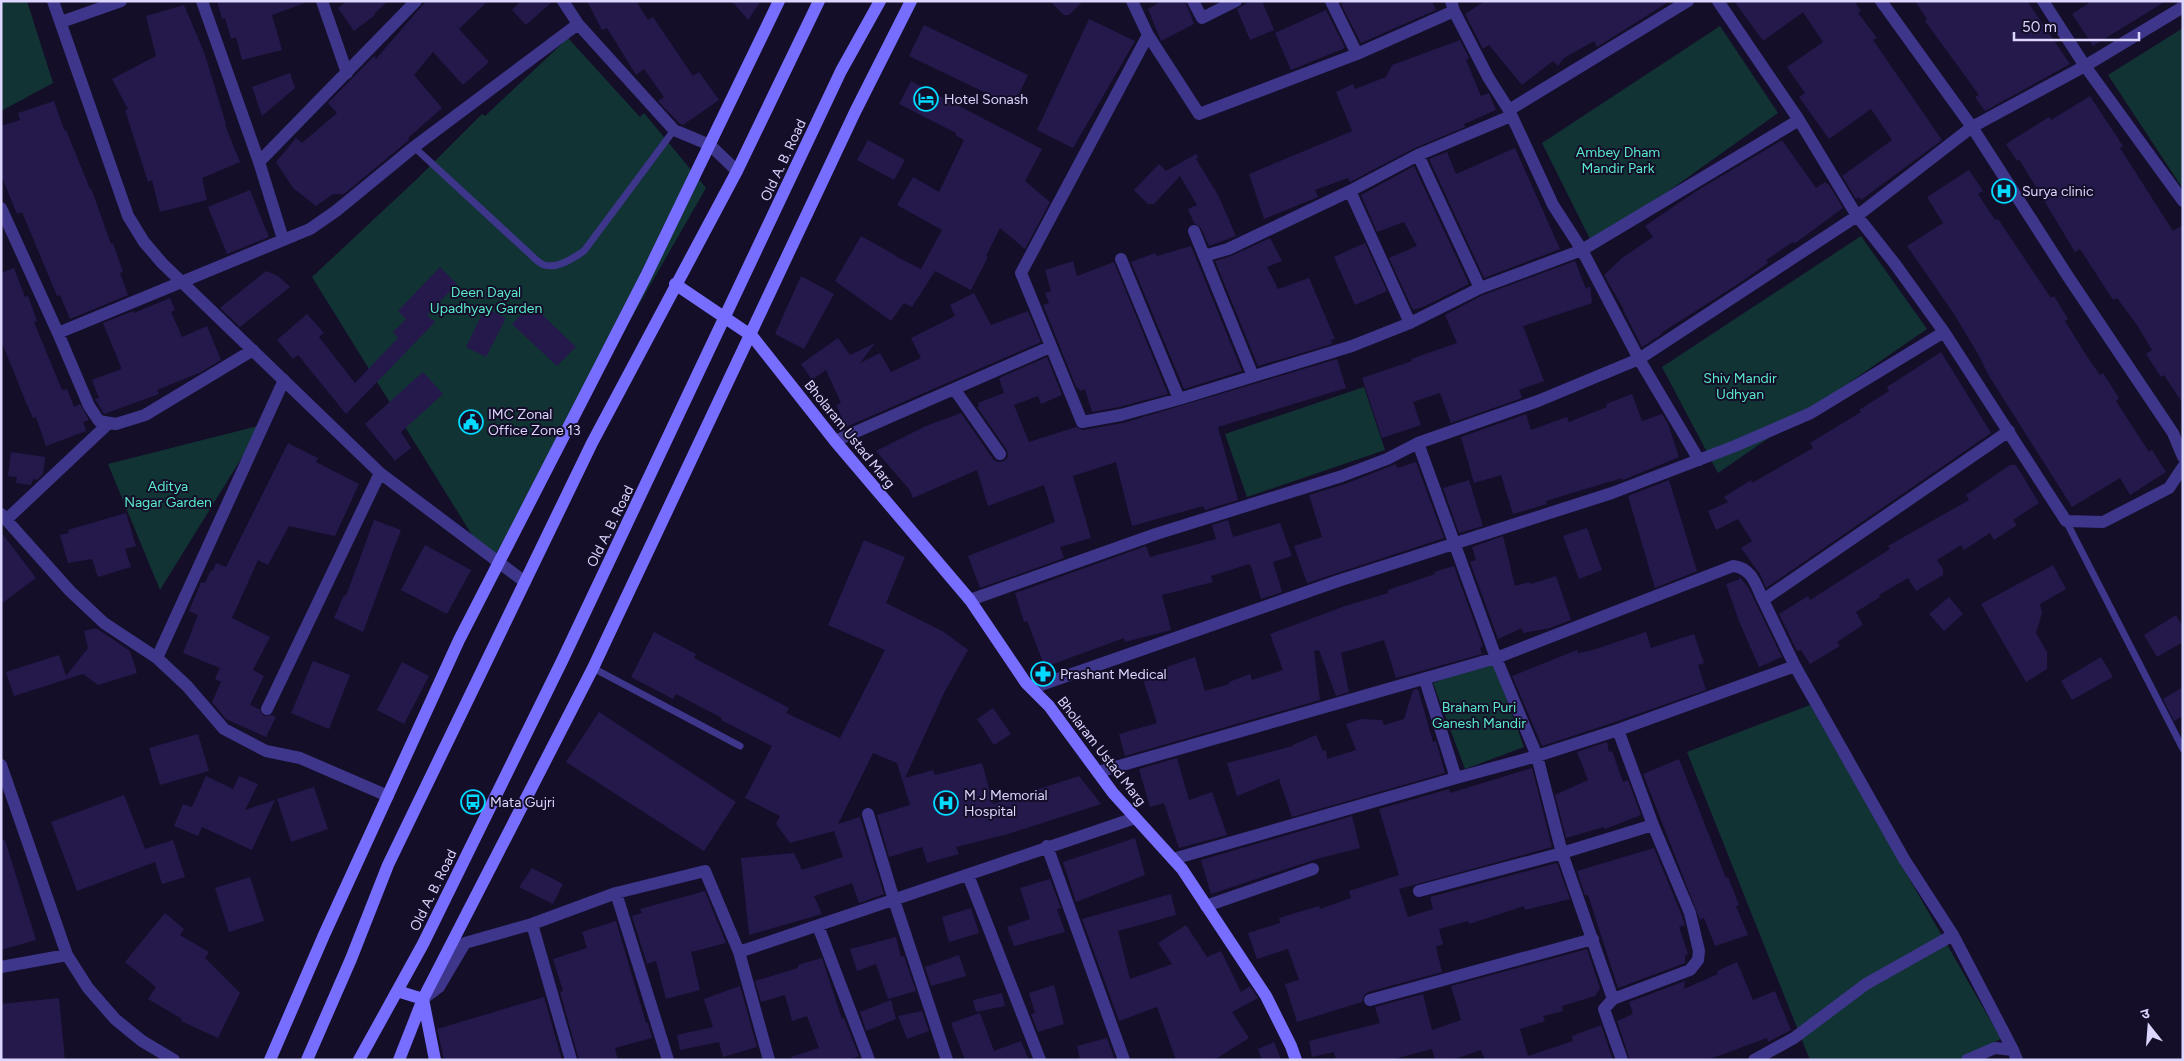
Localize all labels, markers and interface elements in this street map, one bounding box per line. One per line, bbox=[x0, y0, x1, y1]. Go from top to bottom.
scale bar bbox=[2014, 10, 2139, 42]
text: 50 m bbox=[2022, 18, 2057, 36]
hotel icon: Hotel Sonash bbox=[913, 86, 939, 112]
place label: Hotel Sonash bbox=[944, 91, 1028, 108]
street label: Old A. B. Road bbox=[757, 116, 810, 204]
park label: Ambey Dham Mandir Park bbox=[1576, 144, 1660, 177]
hospital icon: Surya clinic bbox=[1991, 178, 2017, 204]
place label: Surya clinic bbox=[2022, 183, 2094, 200]
park label: Deen Dayal Upadhyay Garden bbox=[430, 284, 542, 317]
park label: Shiv Mandir Udhyan bbox=[1703, 370, 1777, 403]
street label: Bholaram Ustad Marg bbox=[801, 377, 898, 492]
place label: IMC Zonal Office Zone 13 bbox=[488, 406, 581, 439]
public building icon: IMC Zonal Office Zone 13 bbox=[458, 409, 484, 435]
park label: Aditya Nagar Garden bbox=[124, 478, 212, 511]
street label: Old A. B. Road bbox=[583, 483, 638, 570]
pharmacy icon: Prashant Medical bbox=[1030, 661, 1056, 687]
place label: Prashant Medical bbox=[1060, 666, 1167, 683]
street label: Bholaram Ustad Marg bbox=[1054, 693, 1150, 809]
park label: Braham Puri Ganesh Mandir bbox=[1432, 699, 1526, 732]
place label: M J Memorial Hospital bbox=[964, 787, 1048, 820]
bus stop icon: Mata Gujri bbox=[460, 789, 486, 815]
hospital icon: M J Memorial Hospital bbox=[933, 790, 959, 816]
place label: Mata Gujri bbox=[490, 794, 555, 811]
street label: Old A. B. Road bbox=[406, 847, 461, 934]
north arrow bbox=[2124, 1001, 2174, 1051]
text: उ bbox=[2139, 1004, 2153, 1023]

